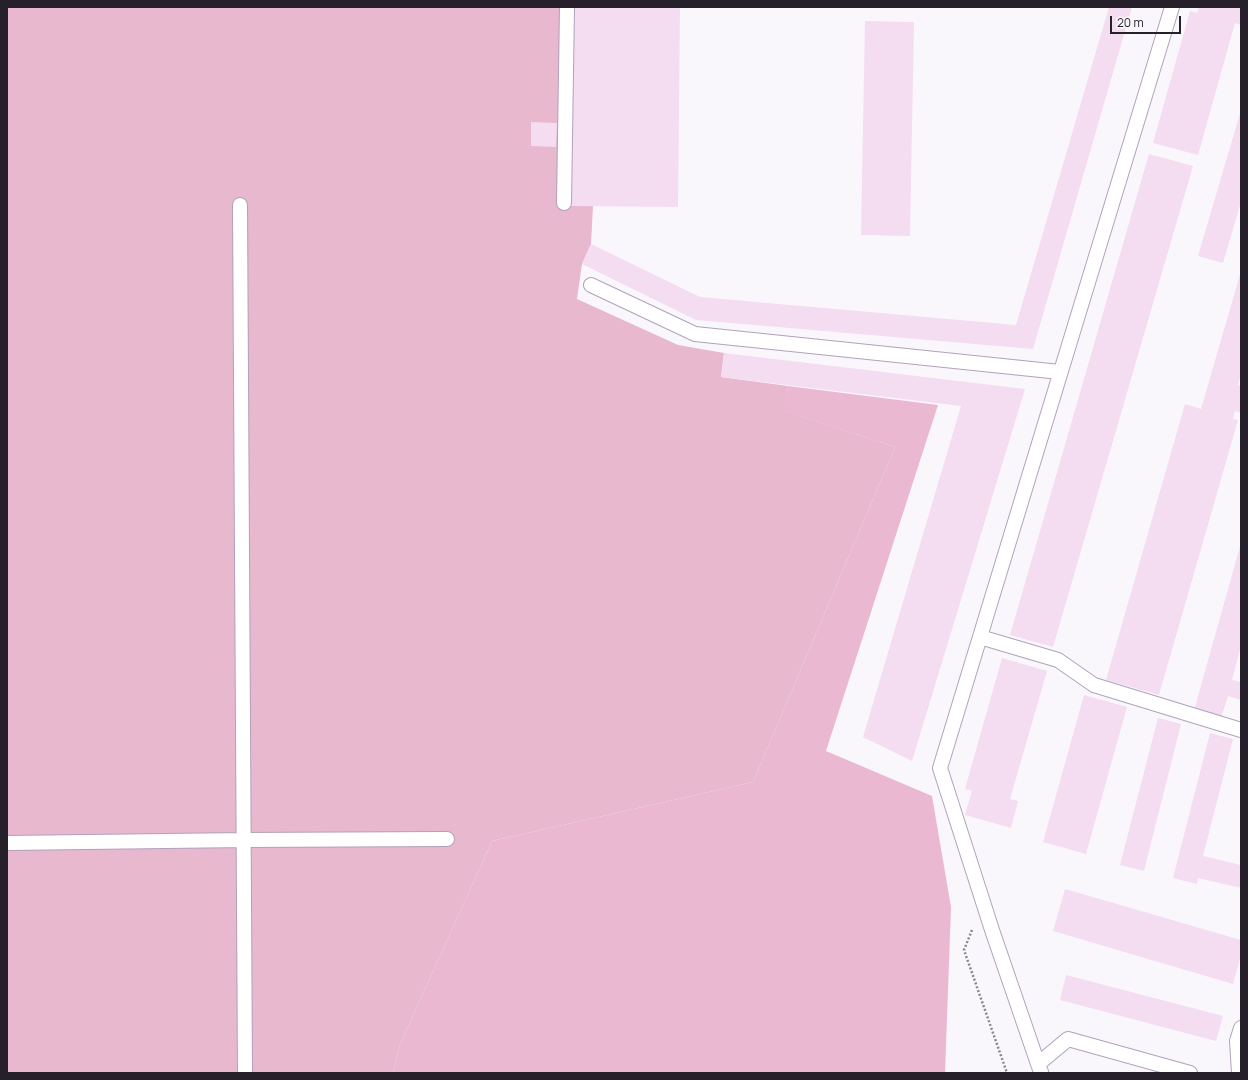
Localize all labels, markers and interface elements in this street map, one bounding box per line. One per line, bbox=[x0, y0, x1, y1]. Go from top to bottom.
scale bar bbox=[1112, 8, 1183, 34]
text: 20 m bbox=[1117, 14, 1144, 31]

